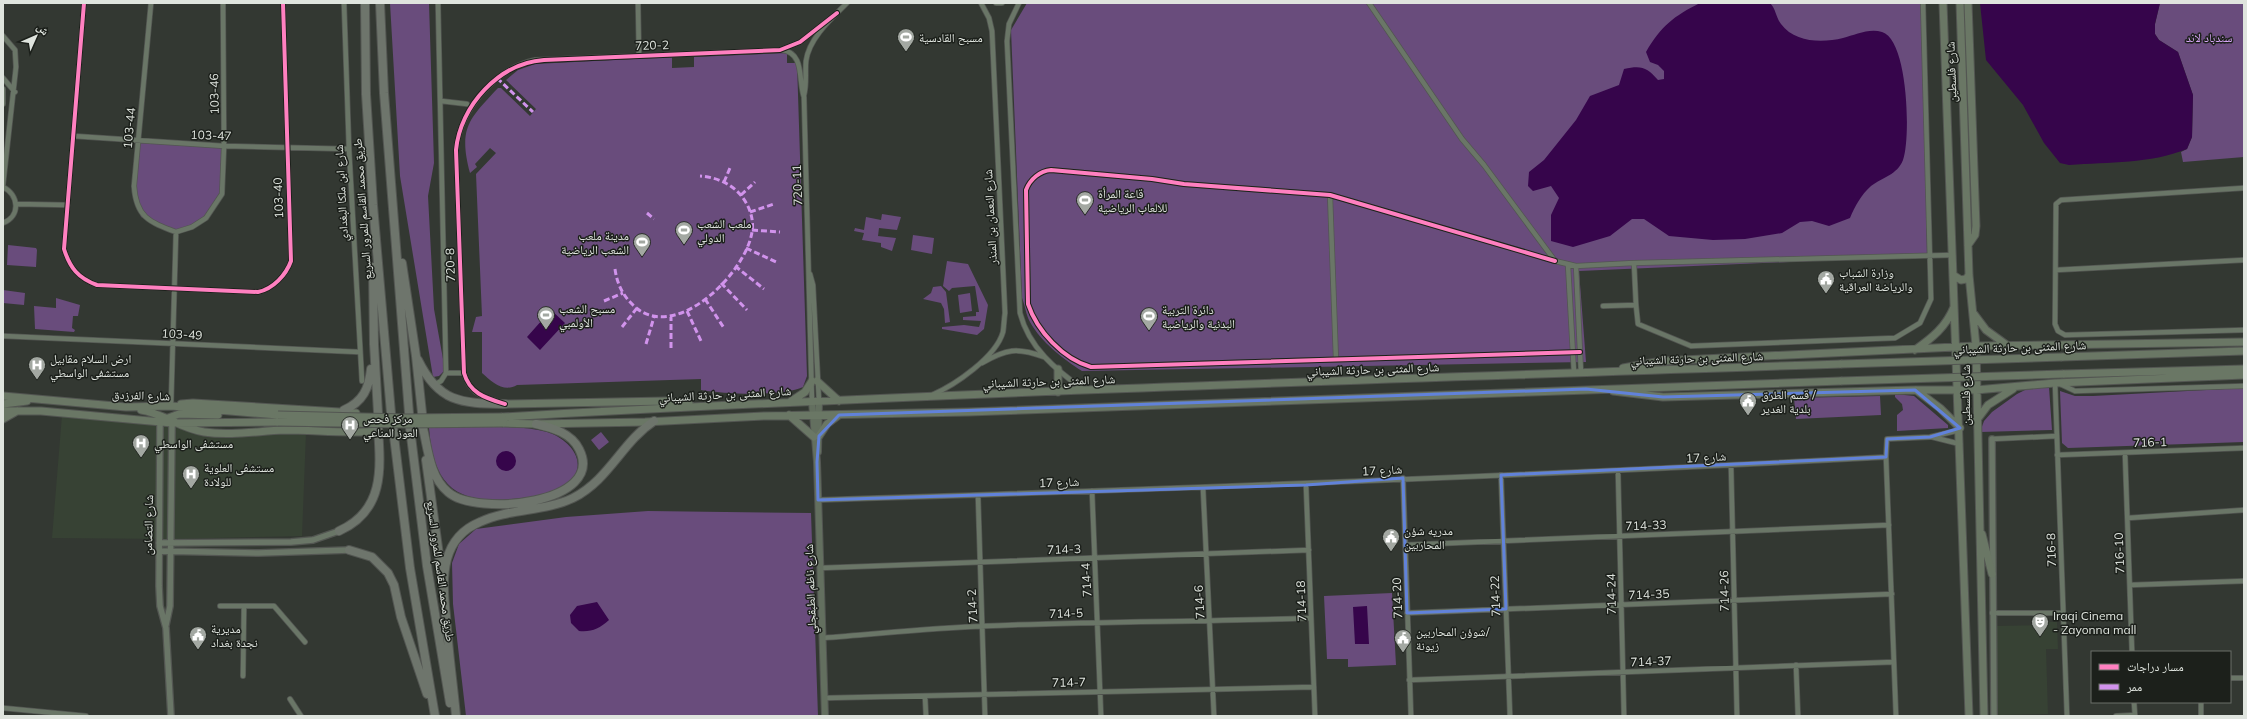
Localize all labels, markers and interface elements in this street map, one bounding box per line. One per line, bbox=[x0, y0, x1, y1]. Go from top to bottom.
north arrow bbox=[16, 16, 56, 56]
text: ش bbox=[33, 20, 52, 39]
sports icon: مسبح القادسية bbox=[896, 27, 916, 52]
place label: مسبح القادسية bbox=[919, 30, 983, 45]
park label: سندباد لاند bbox=[2186, 30, 2232, 45]
street label: 720-2 bbox=[635, 37, 669, 53]
street label: شارع فلسطين bbox=[1942, 41, 1961, 103]
street label: 103-46 bbox=[206, 73, 222, 115]
street label: 103-44 bbox=[120, 107, 138, 149]
street label: 103-47 bbox=[190, 127, 232, 143]
street label: طريق محمد القاسم للمرور السريع bbox=[350, 137, 375, 280]
street label: شارع ابن ملكا البغدادي bbox=[331, 144, 354, 242]
street label: 720-11 bbox=[789, 164, 805, 206]
street label: شارع النعمان بن المنذر bbox=[980, 169, 1001, 266]
street label: 103-40 bbox=[270, 177, 286, 219]
place label: قاعة المرأة للالعاب الرياضية bbox=[1098, 186, 1167, 215]
sports icon: قاعة المرأة للالعاب الرياضية bbox=[1075, 190, 1095, 215]
place label: ملعب الشعب الدولي bbox=[697, 216, 751, 248]
sports icon: ملعب الشعب الدولي bbox=[674, 220, 694, 245]
place label: مدينة ملعب الشعب الرياضية bbox=[561, 228, 629, 257]
sports icon: مدينة ملعب الشعب الرياضية bbox=[632, 232, 652, 257]
street label: 720-8 bbox=[442, 248, 458, 282]
place label: وزارة الشباب والرياضة العراقية bbox=[1839, 265, 1913, 294]
public building icon: وزارة الشباب والرياضة العراقية bbox=[1816, 269, 1836, 294]
place label: مسبح الشعب الأولمبي bbox=[559, 301, 615, 333]
place label: دائرة التربية البدنية والرياضية bbox=[1162, 302, 1235, 331]
sports icon: مسبح الشعب الأولمبي bbox=[536, 305, 556, 330]
sports icon: دائرة التربية البدنية والرياضية bbox=[1139, 306, 1159, 331]
street label: 103-49 bbox=[161, 325, 203, 343]
street label: شارع المثنى بن حارثة الشيباني bbox=[1953, 337, 2087, 360]
street label: شارع المثنى بن حارثة الشيباني bbox=[1630, 348, 1764, 371]
place label: ارض السلام مقابيل مستشفى الواسطي bbox=[50, 351, 131, 383]
hospital icon: ارض السلام مقابيل مستشفى الواسطي bbox=[27, 355, 47, 380]
street label: شارع المثنى بن حارثة الشيباني bbox=[1306, 359, 1440, 382]
street label: شارع فلسطين bbox=[1958, 365, 1974, 425]
street label: شارع المثنى بن حارثة الشيباني bbox=[982, 371, 1116, 394]
street label: شارع المثنى بن حارثة الشيباني bbox=[658, 383, 792, 408]
street label: شارع الفرزدق bbox=[112, 386, 170, 405]
place label: قسم الطرق / بلدية الغدير bbox=[1760, 387, 1816, 416]
public building icon: قسم الطرق / بلدية الغدير bbox=[1738, 391, 1758, 416]
place label: مركز فحص العوز المناعي bbox=[363, 411, 418, 443]
hospital icon: مركز فحص العوز المناعي bbox=[340, 415, 360, 440]
hospital icon: مستشفى الواسطي bbox=[131, 433, 151, 458]
street label: 716-1 bbox=[2133, 434, 2167, 450]
place label: مستشفى الواسطي bbox=[154, 436, 233, 454]
street label: شارع 17 bbox=[1685, 448, 1727, 467]
place label: مستشفى العلوية للولادة bbox=[204, 460, 274, 489]
street label: شارع 17 bbox=[1361, 461, 1403, 480]
hospital icon: مستشفى العلوية للولادة bbox=[181, 464, 201, 489]
street label: شارع 17 bbox=[1039, 474, 1080, 491]
street label: شارع التضامن bbox=[140, 495, 157, 555]
street label: طريق محمد القاسم للمرور السريع bbox=[423, 500, 458, 643]
street label: 714-33 bbox=[1625, 517, 1667, 533]
place label: مدريه شؤن المحاربين bbox=[1404, 523, 1453, 552]
public building icon: مدريه شؤن المحاربين bbox=[1381, 527, 1401, 552]
street label: 716-10 bbox=[2111, 532, 2127, 574]
street label: 716-8 bbox=[2043, 533, 2059, 567]
street label: 714-3 bbox=[1047, 541, 1081, 557]
street label: شارع ناظم الطبقجلي bbox=[801, 544, 822, 634]
street label: 714-4 bbox=[1078, 563, 1094, 597]
street label: 714-26 bbox=[1716, 570, 1732, 612]
street label: 714-24 bbox=[1603, 573, 1619, 615]
street label: 714-22 bbox=[1487, 575, 1503, 617]
street label: 714-20 bbox=[1389, 577, 1405, 619]
street label: 714-18 bbox=[1293, 580, 1309, 622]
street label: 714-6 bbox=[1191, 585, 1207, 619]
street label: 714-35 bbox=[1628, 586, 1670, 602]
street label: 714-2 bbox=[964, 589, 980, 623]
street label: 714-5 bbox=[1049, 605, 1083, 621]
place label: Iraqi Cinema - Zayonna mall bbox=[2053, 608, 2136, 637]
theatre icon: Iraqi Cinema - Zayonna mall bbox=[2030, 612, 2050, 637]
place label: مديرية نجدة بغداد bbox=[211, 621, 258, 650]
place label: شوؤن المحاربين/ زيونة bbox=[1416, 624, 1490, 653]
public building icon: مديرية نجدة بغداد bbox=[188, 625, 208, 650]
public building icon: شوؤن المحاربين/ زيونة bbox=[1393, 628, 1413, 653]
legend bbox=[2091, 651, 2231, 703]
street label: 714-37 bbox=[1630, 653, 1672, 669]
text: مسار دراجات bbox=[2127, 659, 2184, 674]
street label: 714-7 bbox=[1052, 674, 1086, 690]
text: ممر bbox=[2126, 679, 2142, 694]

